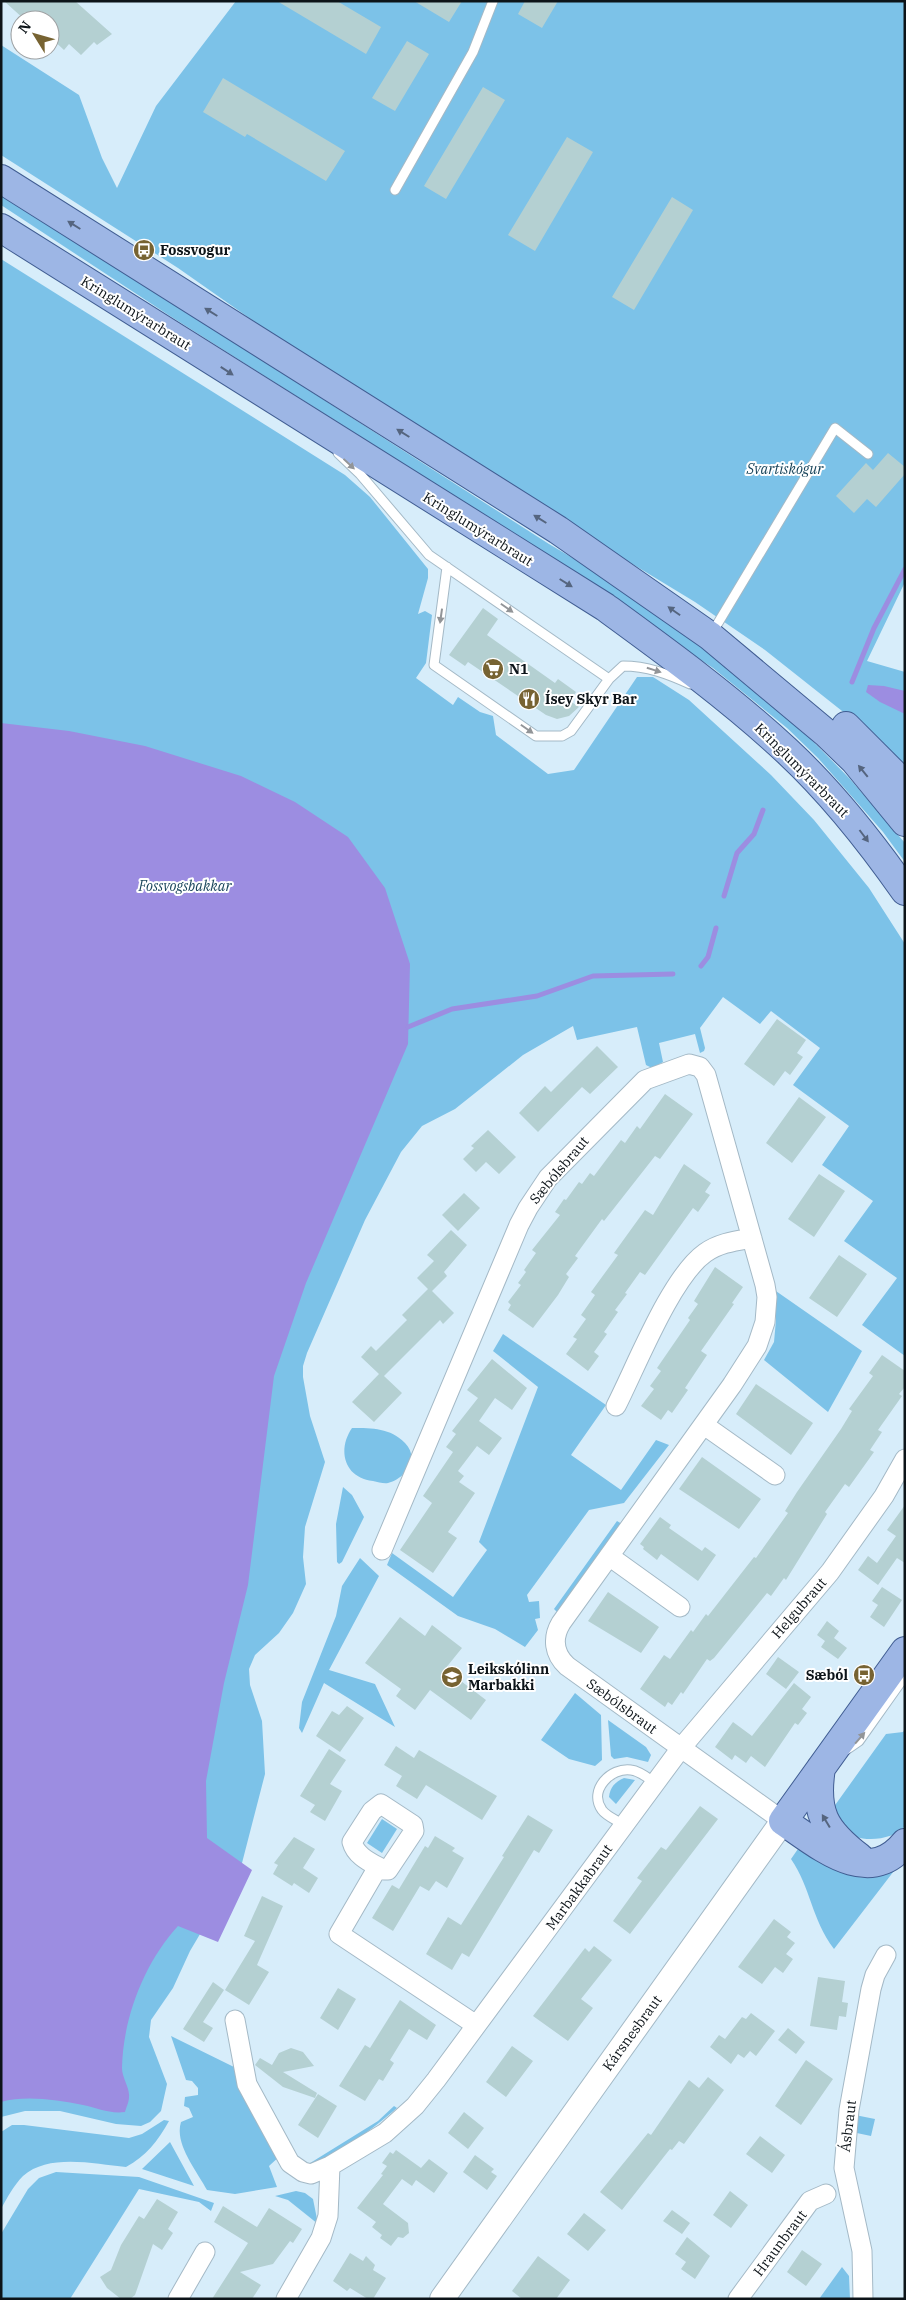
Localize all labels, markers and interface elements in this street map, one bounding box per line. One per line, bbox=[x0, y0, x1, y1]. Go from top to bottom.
north arrow bbox=[10, 10, 60, 60]
text: N bbox=[14, 17, 35, 37]
one-way arrow bbox=[67, 220, 80, 229]
bus stop icon: Fossvogur bbox=[132, 238, 156, 262]
place label: Fossvogur bbox=[160, 241, 231, 259]
street label: Kringlumýrarbraut bbox=[78, 272, 194, 354]
one-way arrow bbox=[204, 307, 218, 316]
one-way arrow bbox=[220, 366, 233, 375]
one-way arrow bbox=[396, 428, 409, 437]
one-way arrow bbox=[343, 458, 355, 470]
park label: Svartiskógur bbox=[746, 460, 824, 478]
street label: Kringlumýrarbraut bbox=[420, 488, 536, 570]
one-way arrow bbox=[533, 515, 547, 524]
one-way arrow bbox=[559, 578, 572, 587]
one-way arrow bbox=[500, 603, 513, 613]
one-way arrow bbox=[668, 606, 681, 616]
one-way arrow bbox=[437, 608, 445, 624]
supermarket icon: N1 bbox=[481, 657, 505, 681]
place label: N1 bbox=[509, 660, 528, 678]
one-way arrow bbox=[647, 667, 662, 675]
restaurant icon: Ísey Skyr Bar bbox=[517, 687, 541, 711]
place label: Ísey Skyr Bar bbox=[545, 689, 637, 708]
street label: Kringlumýrarbraut bbox=[751, 719, 853, 821]
one-way arrow bbox=[520, 724, 534, 734]
one-way arrow bbox=[857, 765, 868, 778]
one-way arrow bbox=[859, 829, 869, 843]
park label: Fossvogsbakkar bbox=[137, 877, 232, 895]
street label: Sæbólsbraut bbox=[525, 1132, 593, 1208]
street label: Helgubraut bbox=[768, 1574, 830, 1642]
place label: Leikskólinn Marbakki bbox=[468, 1660, 549, 1694]
bus stop icon: Sæból bbox=[852, 1663, 876, 1687]
school or university icon: Leikskólinn Marbakki bbox=[440, 1665, 464, 1689]
place label: Sæból bbox=[806, 1666, 848, 1684]
street label: Sæbólsbraut bbox=[583, 1674, 661, 1738]
one-way arrow bbox=[854, 1732, 865, 1745]
one-way arrow bbox=[821, 1814, 830, 1827]
street label: Marbakkabraut bbox=[542, 1840, 616, 1933]
street label: Kársnesbraut bbox=[598, 1991, 666, 2074]
street label: Ásbraut bbox=[835, 2099, 860, 2153]
street label: Hraunbraut bbox=[749, 2206, 811, 2280]

